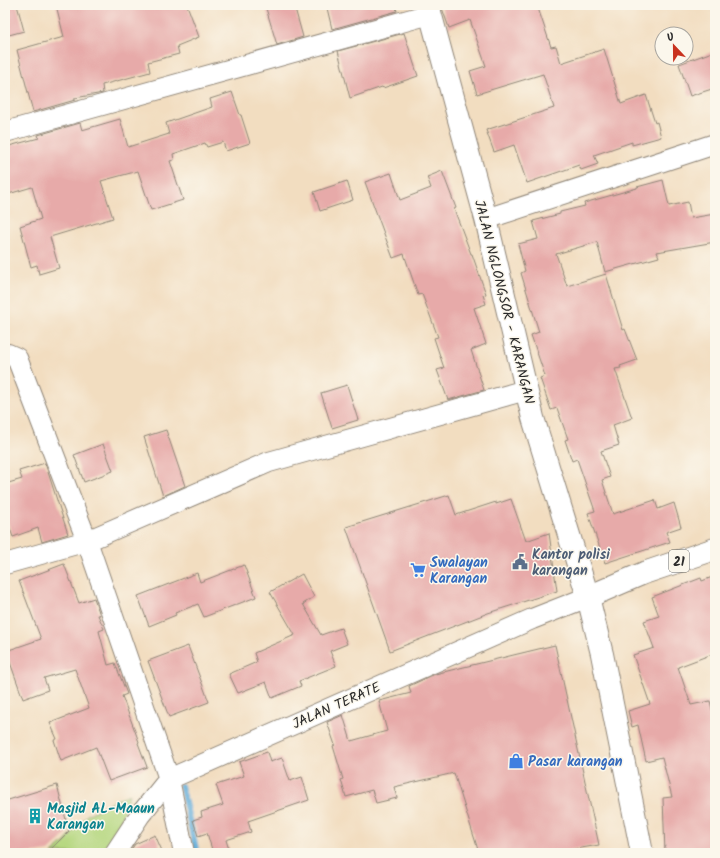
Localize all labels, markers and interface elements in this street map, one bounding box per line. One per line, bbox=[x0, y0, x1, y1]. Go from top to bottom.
north arrow bbox=[654, 26, 694, 66]
text: U bbox=[664, 28, 677, 47]
street label: JALAN NGLONGSOR - KARANGAN bbox=[468, 198, 540, 407]
place label: Kantor polisi karangan bbox=[532, 544, 610, 582]
road number: 21 bbox=[669, 550, 689, 572]
place label: Swalayan Karangan bbox=[430, 552, 488, 590]
public building icon: Kantor polisi karangan bbox=[511, 553, 529, 571]
supermarket icon: Swalayan Karangan bbox=[409, 561, 427, 579]
street label: JALAN TERATE bbox=[289, 676, 385, 735]
place label: Pasar karangan bbox=[528, 751, 623, 773]
shop icon: Pasar karangan bbox=[507, 752, 525, 770]
place label: Masjid AL-Maaun Karangan bbox=[47, 798, 155, 836]
building icon: Masjid AL-Maaun Karangan bbox=[26, 807, 44, 825]

